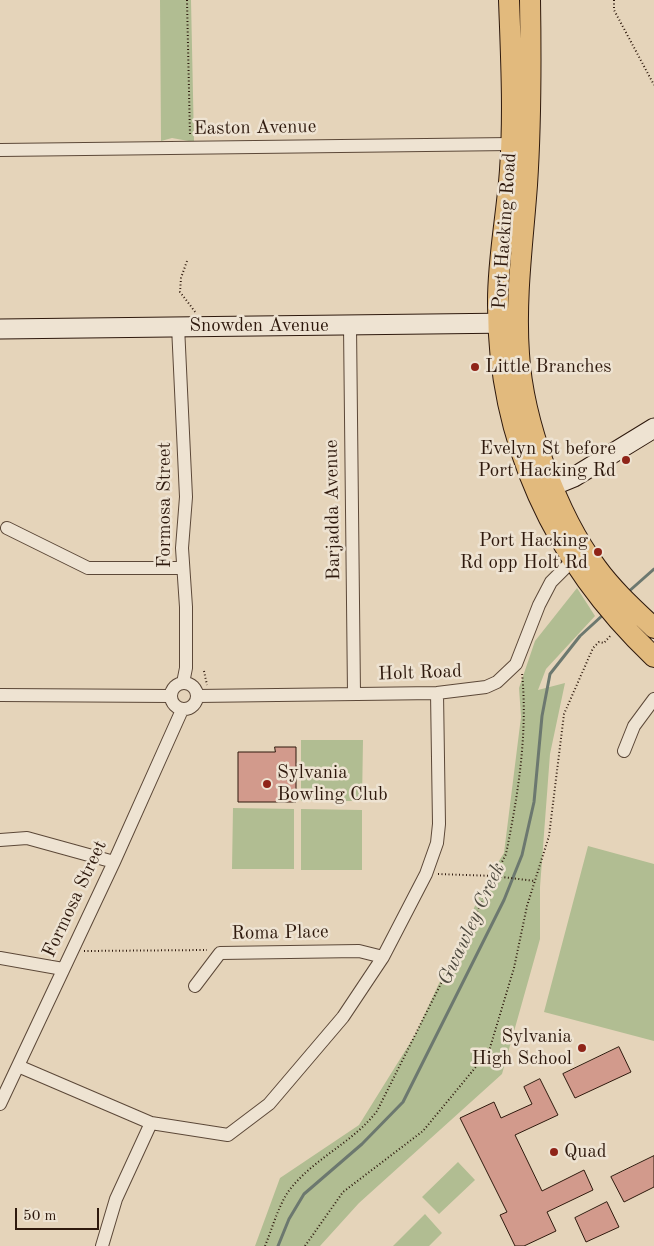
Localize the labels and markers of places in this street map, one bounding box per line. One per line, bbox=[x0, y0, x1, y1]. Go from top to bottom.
place label: Little Branches bbox=[485, 356, 612, 378]
marker: Little Branches bbox=[469, 361, 481, 373]
place label: Evelyn St before Port Hacking Rd bbox=[478, 438, 616, 482]
marker: Evelyn St before Port Hacking Rd bbox=[620, 454, 632, 466]
place label: Port Hacking Rd opp Holt Rd bbox=[460, 530, 588, 574]
marker: Port Hacking Rd opp Holt Rd bbox=[592, 546, 604, 558]
place label: Sylvania Bowling Club bbox=[277, 762, 388, 806]
marker: Sylvania Bowling Club bbox=[261, 778, 273, 790]
place label: Sylvania High School bbox=[472, 1026, 572, 1070]
marker: Sylvania High School bbox=[576, 1042, 588, 1054]
place label: Quad bbox=[564, 1141, 607, 1163]
marker: Quad bbox=[548, 1146, 560, 1158]

